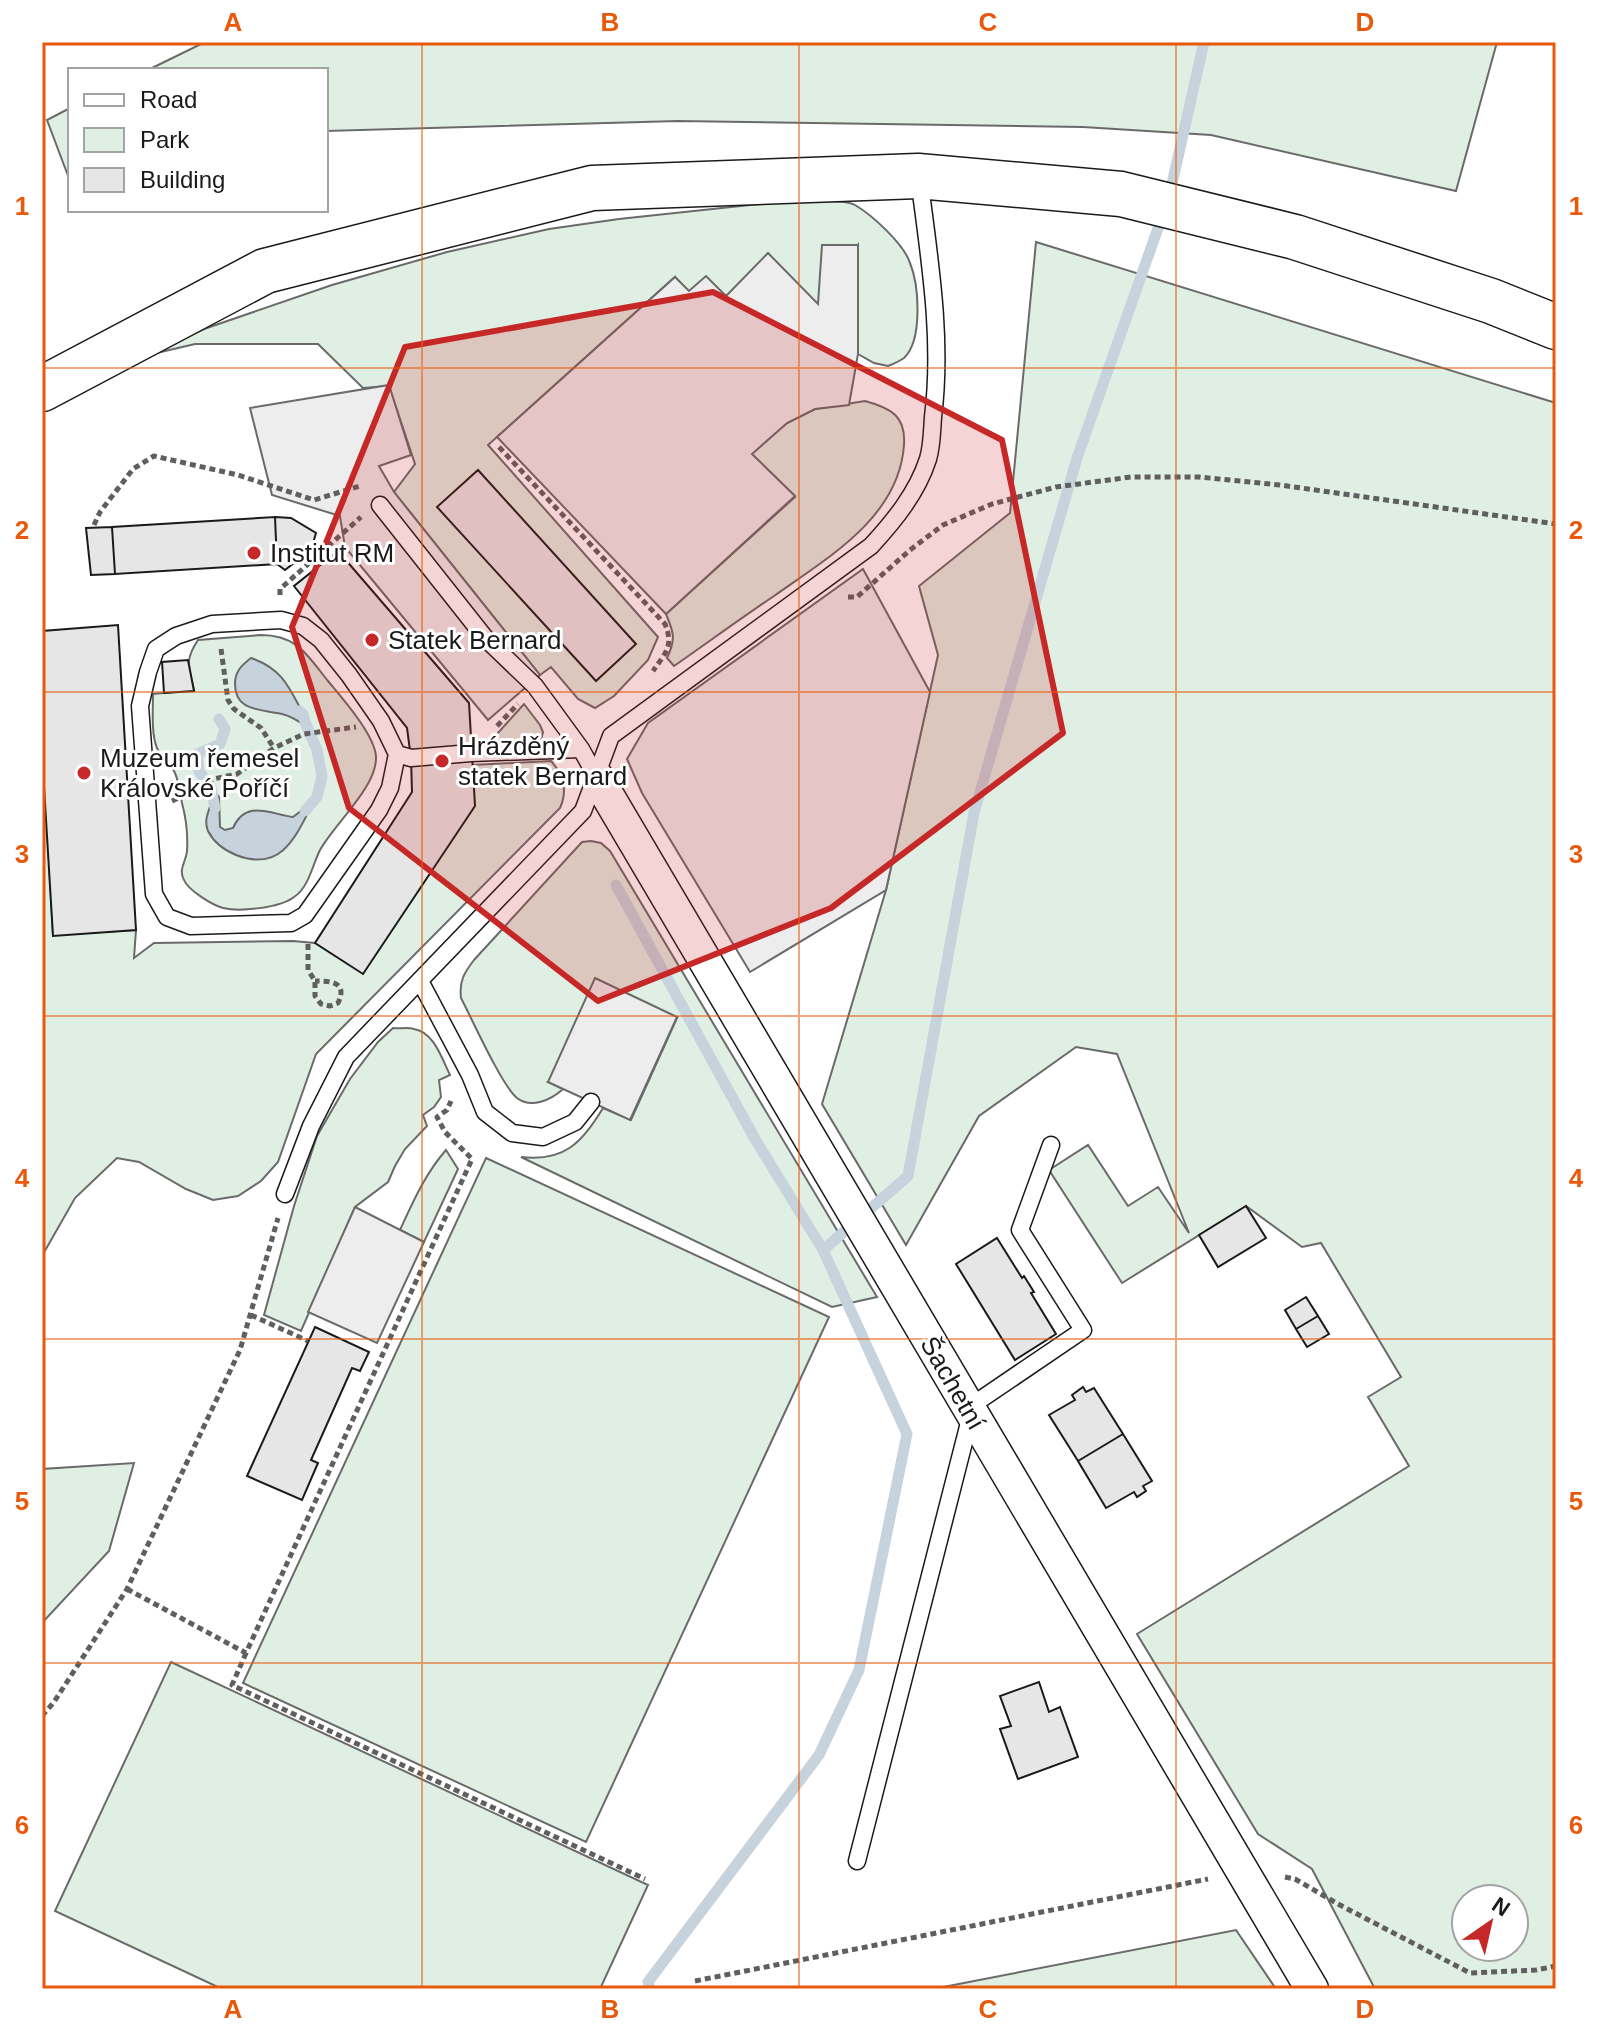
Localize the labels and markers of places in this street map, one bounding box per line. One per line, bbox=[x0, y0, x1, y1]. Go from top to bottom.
place label: Institut RM bbox=[270, 538, 394, 568]
marker: Institut RM bbox=[245, 544, 263, 562]
place label: Statek Bernard bbox=[388, 625, 561, 655]
marker: Statek Bernard bbox=[363, 631, 381, 649]
place label: Hrázděný statek Bernard bbox=[458, 731, 627, 791]
place label: Muzeum řemesel Královské Poříčí bbox=[100, 743, 299, 803]
marker: Hrázděný statek Bernard bbox=[433, 752, 451, 770]
marker: Muzeum řemesel Královské Poříčí bbox=[75, 764, 93, 782]

